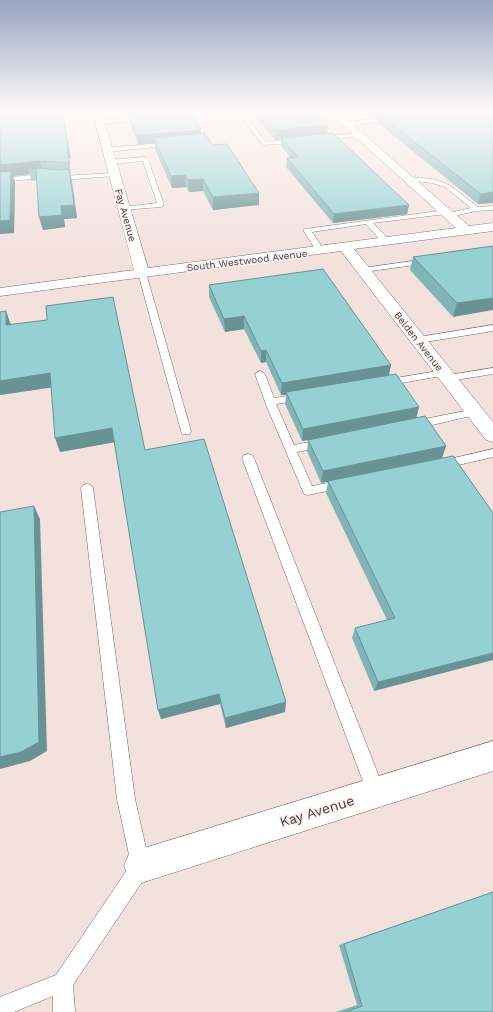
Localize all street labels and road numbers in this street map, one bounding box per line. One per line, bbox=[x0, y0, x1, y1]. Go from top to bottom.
street label: Fay Avenue bbox=[113, 188, 138, 243]
street label: South Westwood Avenue bbox=[186, 248, 308, 273]
street label: Belden Avenue bbox=[392, 310, 445, 373]
street label: Kay Avenue bbox=[278, 792, 356, 830]

